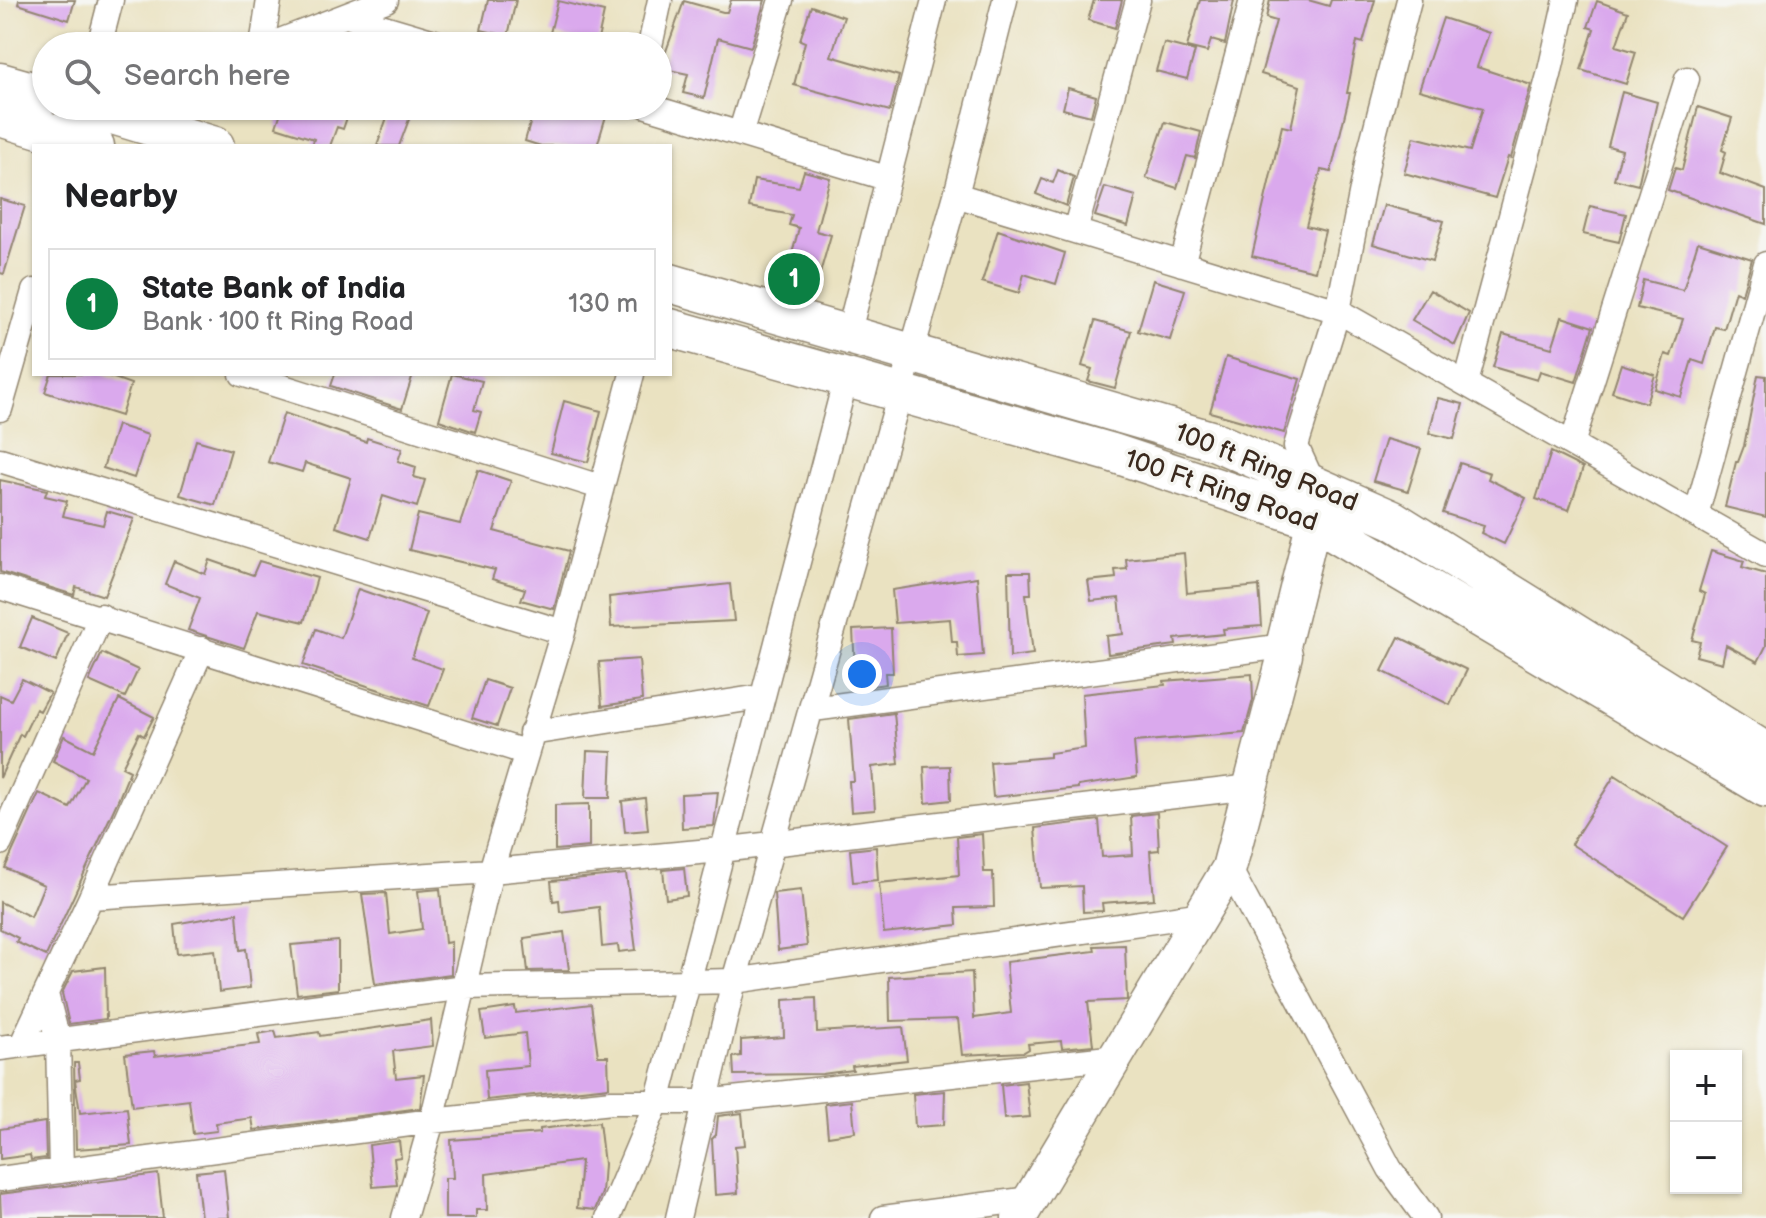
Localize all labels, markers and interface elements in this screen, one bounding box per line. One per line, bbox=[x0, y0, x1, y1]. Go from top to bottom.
search box bbox=[32, 32, 672, 120]
icon: search bbox=[60, 54, 104, 98]
text: Search here bbox=[124, 58, 290, 94]
text: Nearby bbox=[64, 176, 178, 217]
pin: 1 bbox=[768, 249, 820, 309]
text: State Bank of India bbox=[142, 271, 406, 307]
text: 1 bbox=[87, 289, 97, 320]
text: 130 m bbox=[568, 289, 638, 320]
text: Bank · 100 ft Ring Road bbox=[142, 307, 414, 338]
street label: 100 ft Ring Road bbox=[1170, 417, 1362, 519]
street label: 100 Ft Ring Road bbox=[1120, 443, 1322, 539]
your location bbox=[842, 654, 882, 694]
map controls bbox=[1670, 1050, 1742, 1194]
button: + bbox=[1670, 1050, 1742, 1122]
button: − bbox=[1670, 1122, 1742, 1194]

